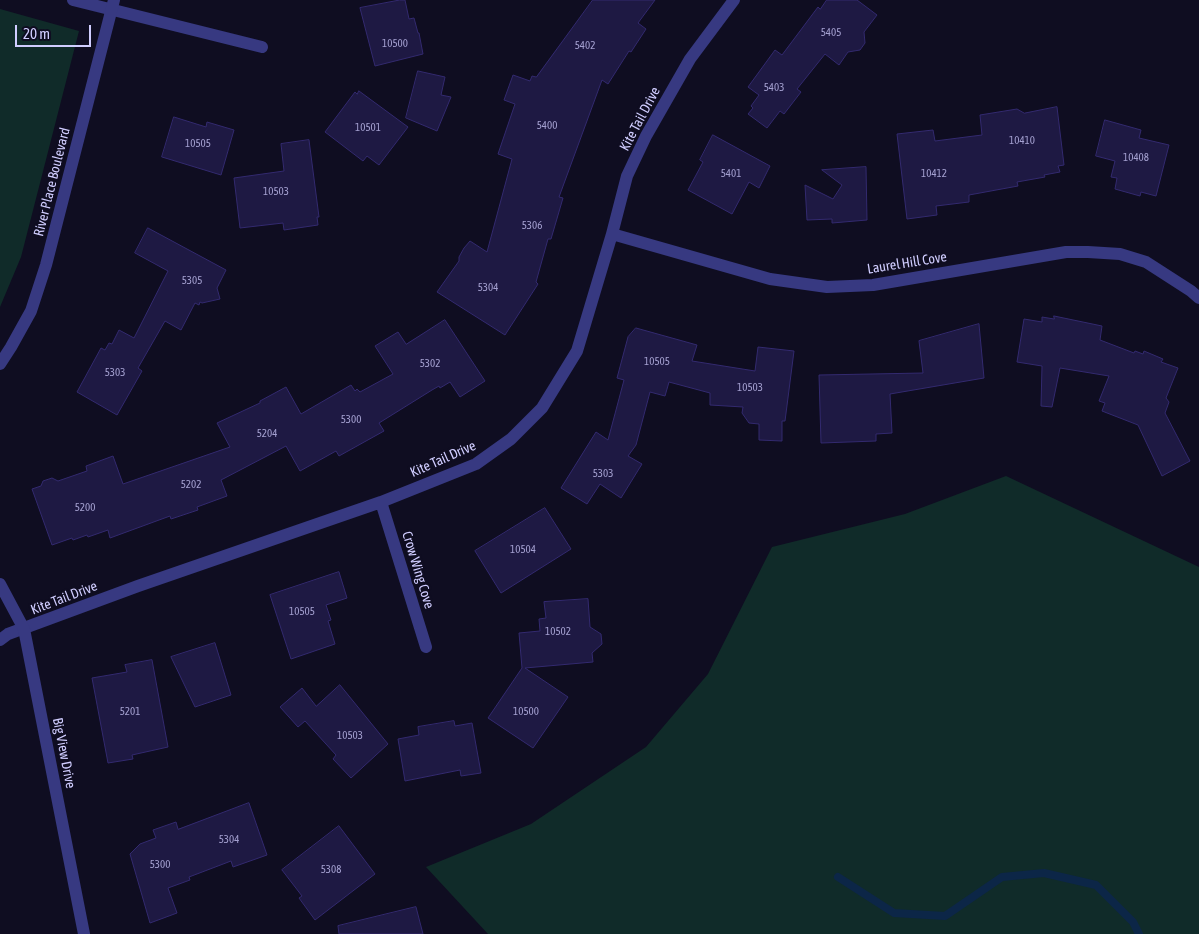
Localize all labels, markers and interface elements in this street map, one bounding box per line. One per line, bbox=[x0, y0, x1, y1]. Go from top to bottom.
scale bar bbox=[18, 15, 94, 47]
text: 20 m bbox=[23, 25, 50, 42]
house number: 5405 bbox=[821, 26, 841, 40]
house number: 10500 bbox=[382, 37, 408, 51]
house number: 5402 bbox=[575, 39, 595, 53]
house number: 5403 bbox=[764, 81, 784, 95]
street label: Kite Tail Drive bbox=[616, 84, 664, 154]
house number: 5400 bbox=[537, 119, 557, 133]
house number: 10501 bbox=[355, 121, 381, 135]
street label: River Place Boulevard bbox=[30, 126, 74, 238]
house number: 10410 bbox=[1009, 134, 1035, 148]
house number: 10505 bbox=[185, 137, 211, 151]
house number: 10408 bbox=[1123, 151, 1149, 165]
house number: 5401 bbox=[721, 167, 741, 181]
house number: 10412 bbox=[921, 167, 947, 181]
house number: 10503 bbox=[263, 185, 289, 199]
house number: 5306 bbox=[522, 219, 542, 233]
street label: Laurel Hill Cove bbox=[866, 248, 948, 278]
house number: 5305 bbox=[182, 274, 202, 288]
house number: 5304 bbox=[478, 281, 498, 295]
house number: 10505 bbox=[644, 355, 670, 369]
house number: 5302 bbox=[420, 357, 440, 371]
house number: 5303 bbox=[105, 366, 125, 380]
house number: 10503 bbox=[737, 381, 763, 395]
house number: 5300 bbox=[341, 413, 361, 427]
house number: 5204 bbox=[257, 427, 277, 441]
street label: Kite Tail Drive bbox=[408, 437, 478, 481]
house number: 5303 bbox=[593, 467, 613, 481]
house number: 5202 bbox=[181, 478, 201, 492]
house number: 5200 bbox=[75, 501, 95, 515]
street label: Crow Wing Cove bbox=[398, 529, 438, 611]
house number: 10504 bbox=[510, 543, 536, 557]
street label: Kite Tail Drive bbox=[28, 578, 100, 618]
house number: 10505 bbox=[289, 605, 315, 619]
house number: 10502 bbox=[545, 625, 571, 639]
house number: 5201 bbox=[120, 705, 140, 719]
house number: 10500 bbox=[513, 705, 539, 719]
street label: Big View Drive bbox=[49, 716, 79, 790]
house number: 10503 bbox=[337, 729, 363, 743]
house number: 5304 bbox=[219, 833, 239, 847]
house number: 5300 bbox=[150, 858, 170, 872]
house number: 5308 bbox=[321, 863, 341, 877]

